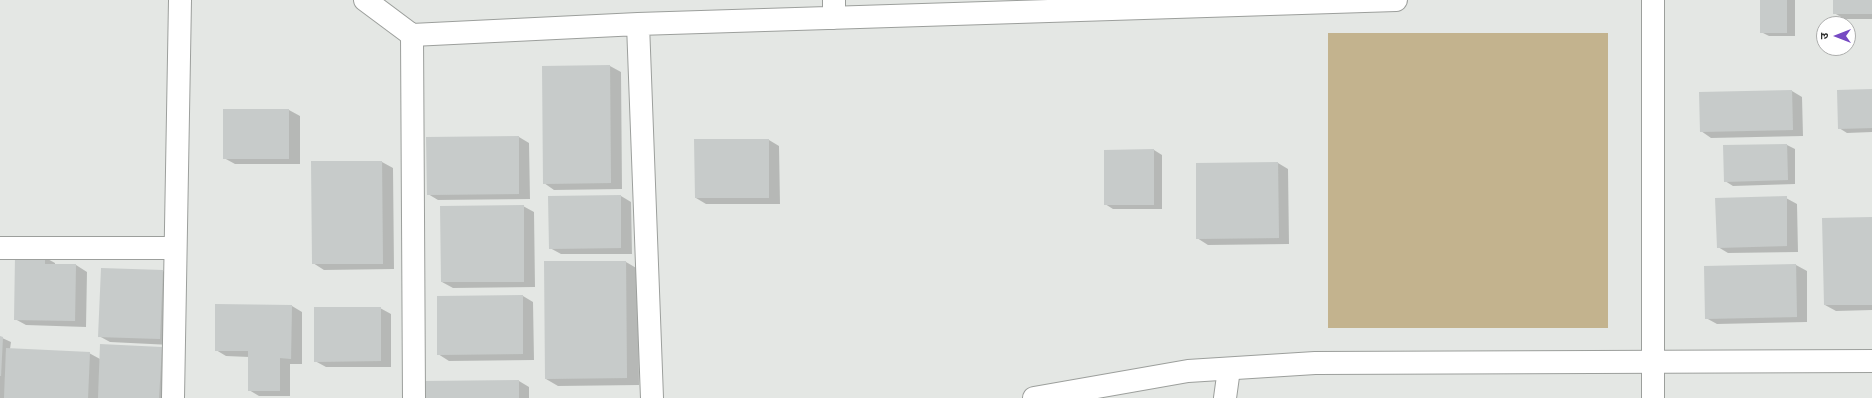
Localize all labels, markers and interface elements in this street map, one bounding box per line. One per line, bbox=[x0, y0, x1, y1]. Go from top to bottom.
north arrow bbox=[1816, 16, 1856, 56]
text: उ bbox=[1818, 33, 1832, 39]

